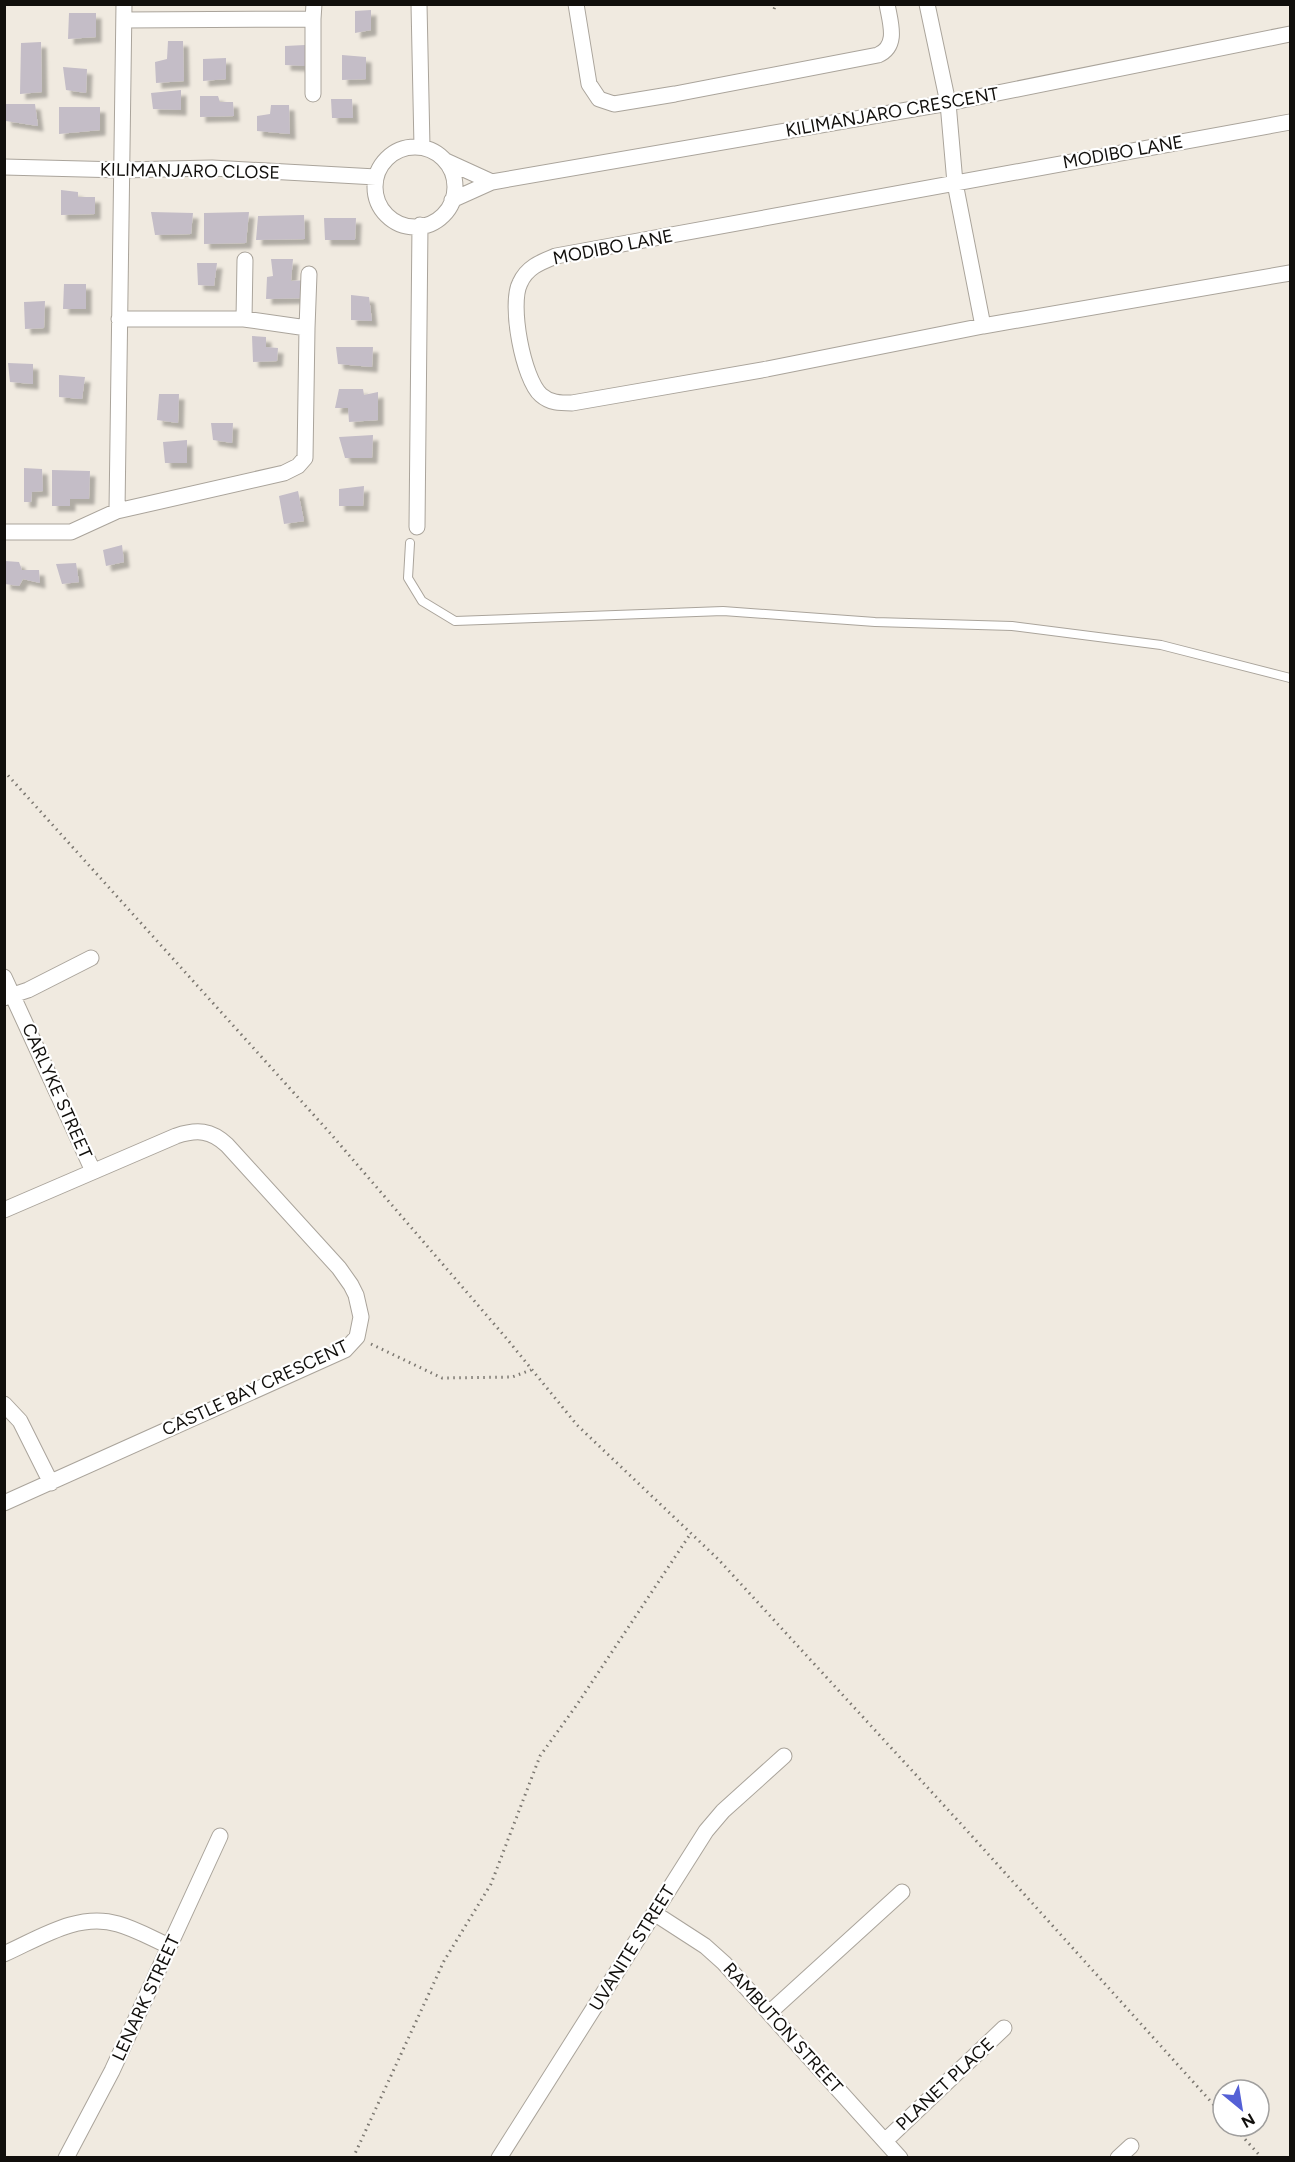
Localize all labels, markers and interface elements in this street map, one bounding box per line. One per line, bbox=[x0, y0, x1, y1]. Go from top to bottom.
street label: KILIMANJARO CRESCENT bbox=[784, 82, 1000, 142]
street label: MODIBO LANE bbox=[1061, 131, 1185, 173]
street label: KILIMANJARO CLOSE bbox=[100, 158, 280, 184]
street label: MODIBO LANE bbox=[551, 225, 675, 269]
street label: CARLYKE STREET bbox=[17, 1020, 97, 1162]
street label: CASTLE BAY CRESCENT bbox=[159, 1335, 351, 1441]
street label: UVANITE STREET bbox=[585, 1881, 679, 2015]
street label: LENARK STREET bbox=[107, 1932, 185, 2064]
street label: RAMBUTON STREET bbox=[719, 1958, 847, 2098]
street label: PLANET PLACE bbox=[891, 2033, 999, 2135]
north arrow bbox=[1211, 2078, 1271, 2138]
text: N bbox=[1238, 2109, 1258, 2132]

